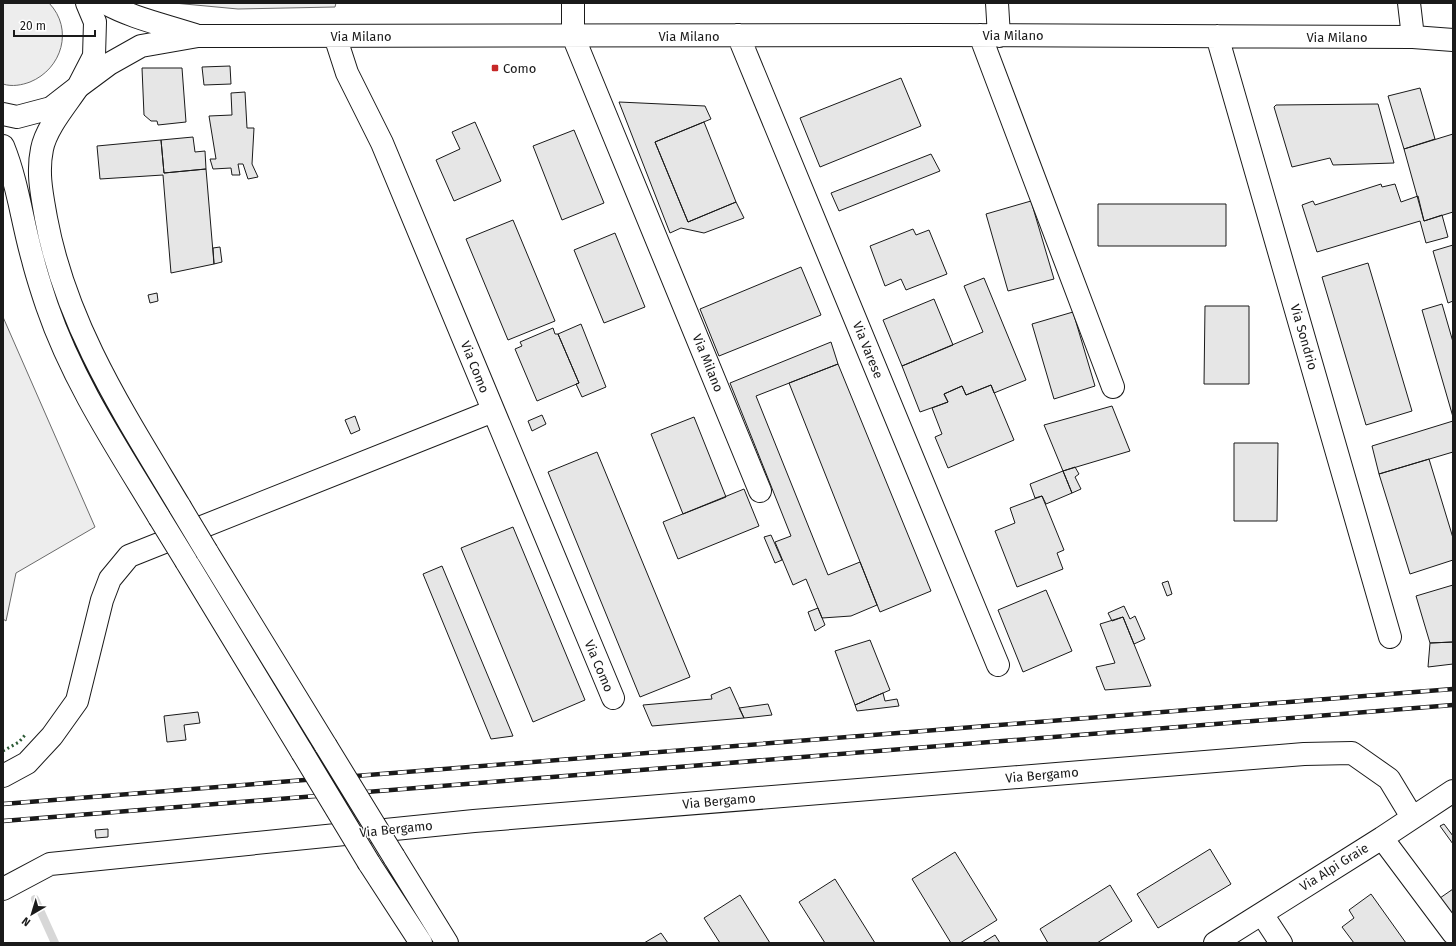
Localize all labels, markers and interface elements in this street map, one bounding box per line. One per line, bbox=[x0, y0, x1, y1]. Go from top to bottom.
scale bar bbox=[14, 12, 95, 38]
text: 20 m bbox=[20, 19, 46, 33]
street label: Via Milano bbox=[982, 28, 1044, 43]
street label: Via Milano bbox=[330, 29, 392, 44]
street label: Via Milano bbox=[658, 29, 720, 44]
street label: Via Milano bbox=[1306, 30, 1368, 45]
place label: Como bbox=[503, 61, 536, 76]
marker: Como bbox=[490, 63, 500, 73]
street label: Via Sondrio bbox=[1287, 302, 1321, 372]
street label: Via Varese bbox=[850, 319, 886, 381]
street label: Via Milano bbox=[690, 332, 726, 394]
street label: Via Como bbox=[458, 339, 492, 395]
street label: Via Como bbox=[581, 638, 617, 694]
street label: Via Bergamo bbox=[1005, 764, 1079, 786]
street label: Via Bergamo bbox=[682, 790, 756, 812]
street label: Via Bergamo bbox=[359, 818, 433, 840]
street label: Via Alpi Graie bbox=[1297, 840, 1371, 894]
north arrow bbox=[12, 894, 52, 934]
text: N bbox=[19, 914, 33, 929]

